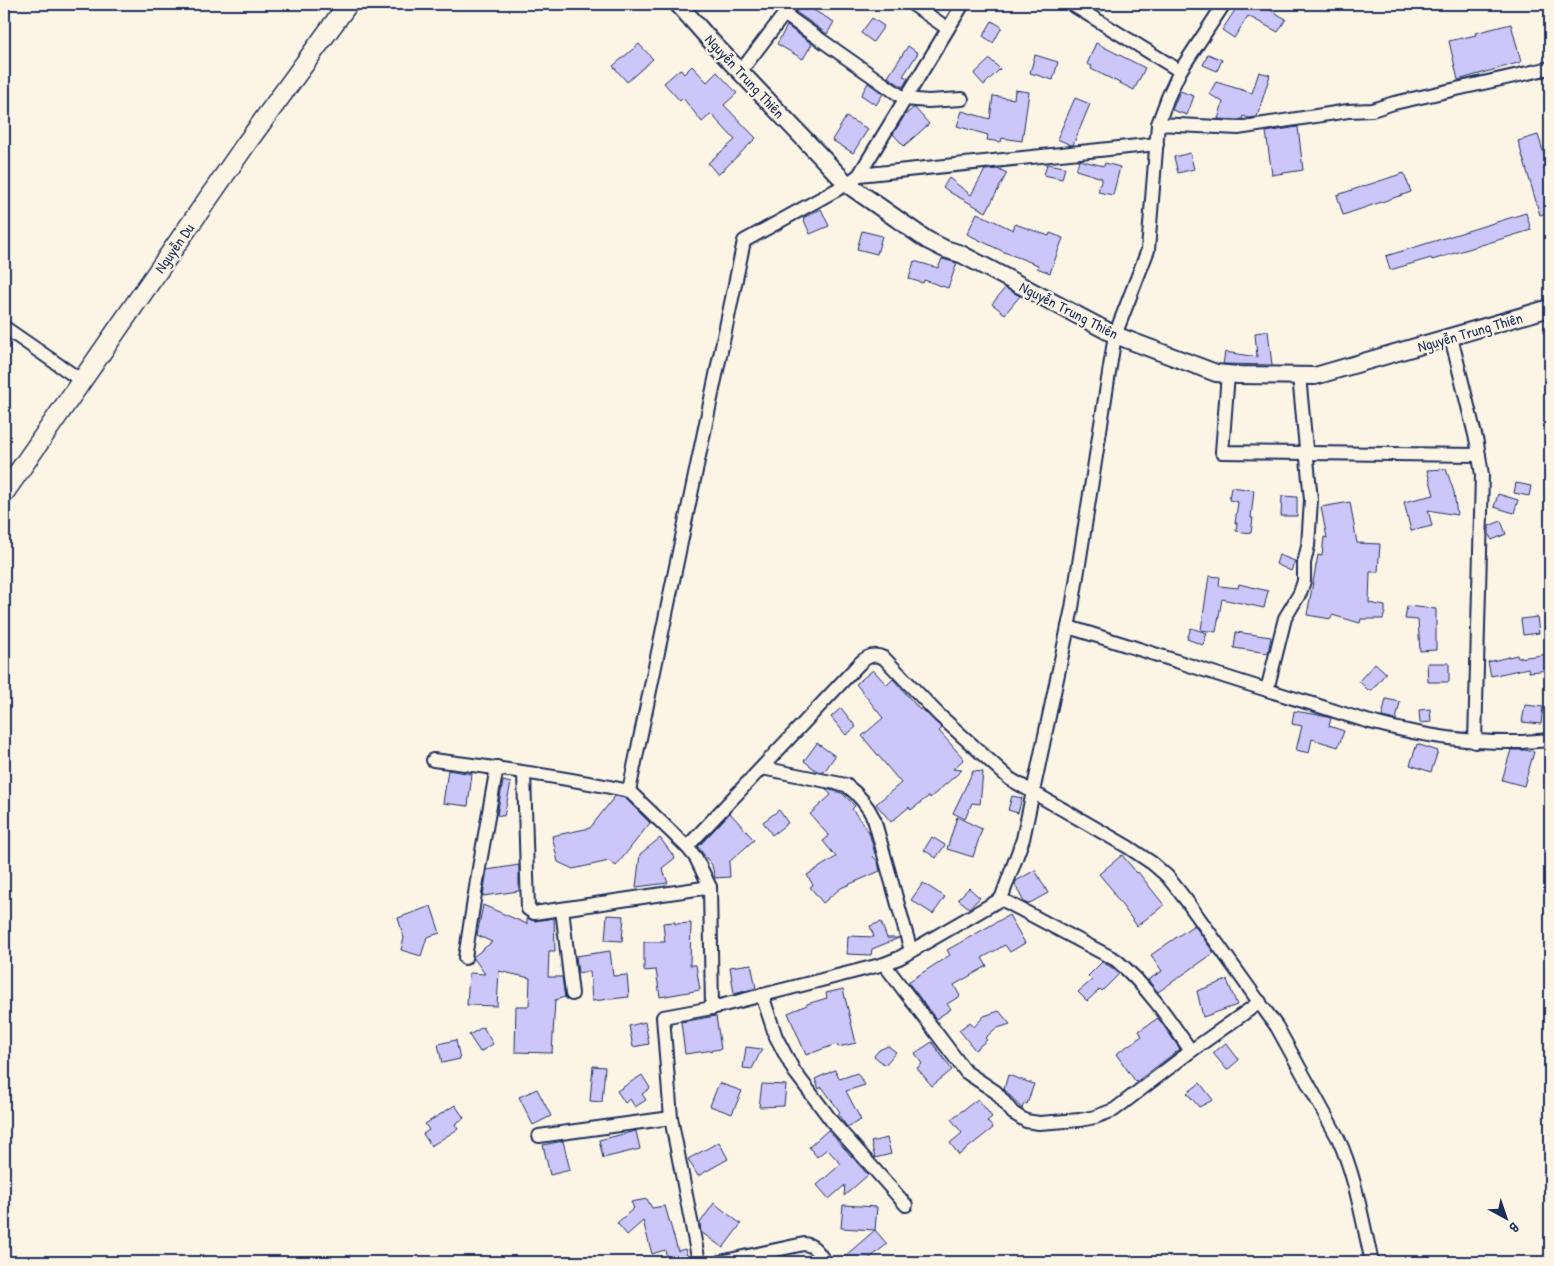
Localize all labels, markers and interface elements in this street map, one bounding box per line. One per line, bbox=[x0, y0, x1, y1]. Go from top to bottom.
street label: Nguyễn Trung Thiên bbox=[700, 29, 790, 123]
street label: Nguyễn Du bbox=[149, 219, 199, 277]
street label: Nguyễn Trung Thiên bbox=[1016, 276, 1122, 344]
street label: Nguyễn Trung Thiên bbox=[1415, 307, 1525, 357]
north arrow bbox=[1482, 1194, 1532, 1244]
text: B bbox=[1506, 1219, 1524, 1238]

